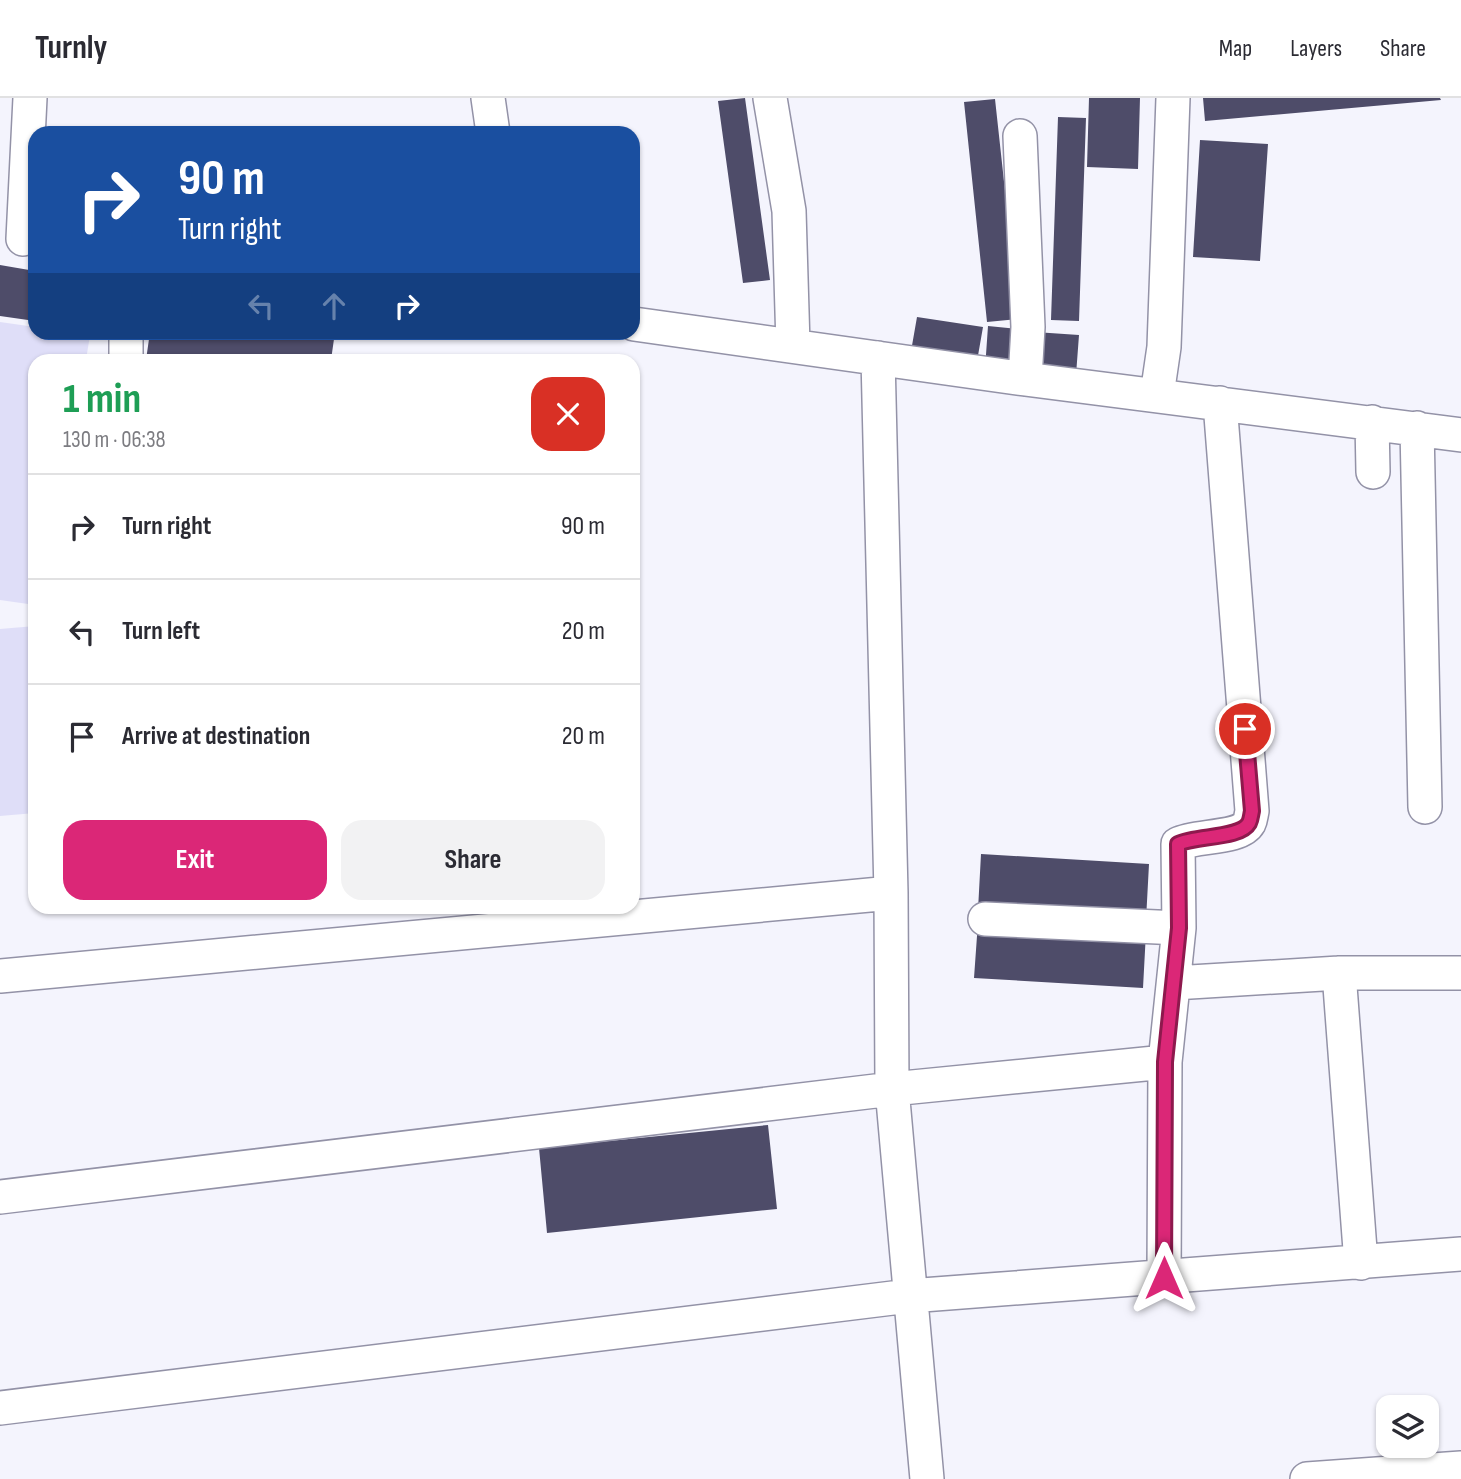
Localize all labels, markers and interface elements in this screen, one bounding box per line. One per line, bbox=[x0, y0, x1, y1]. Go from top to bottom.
text: Turnly bbox=[35, 28, 107, 68]
text: Map bbox=[1219, 34, 1252, 63]
text: Layers bbox=[1290, 34, 1342, 63]
text: Share bbox=[1380, 34, 1426, 63]
text: 90 m bbox=[178, 150, 265, 209]
icon: right bbox=[63, 154, 154, 245]
text: Turn right bbox=[178, 210, 282, 249]
icon: left bbox=[242, 287, 280, 325]
icon: ahead bbox=[315, 287, 353, 325]
icon: right bbox=[388, 287, 426, 325]
text: 1 min bbox=[63, 374, 141, 425]
button: close bbox=[531, 377, 605, 451]
text: 130 m · 06:38 bbox=[63, 426, 166, 454]
icon: right bbox=[63, 508, 101, 546]
text: Turn right bbox=[122, 511, 211, 542]
text: 90 m bbox=[561, 511, 605, 542]
icon: left bbox=[63, 613, 101, 651]
text: Turn left bbox=[122, 616, 200, 647]
text: 20 m bbox=[562, 616, 605, 647]
pin bbox=[1215, 699, 1275, 759]
icon: arrive bbox=[1226, 710, 1264, 748]
icon: arrive bbox=[63, 718, 101, 756]
text: Arrive at destination bbox=[122, 721, 310, 752]
text: 20 m bbox=[562, 721, 605, 752]
button: Exit bbox=[63, 820, 327, 900]
button: Share bbox=[341, 820, 605, 900]
position arrow bbox=[1127, 1241, 1201, 1315]
map controls bbox=[1376, 1395, 1439, 1458]
button: layers bbox=[1376, 1395, 1439, 1458]

